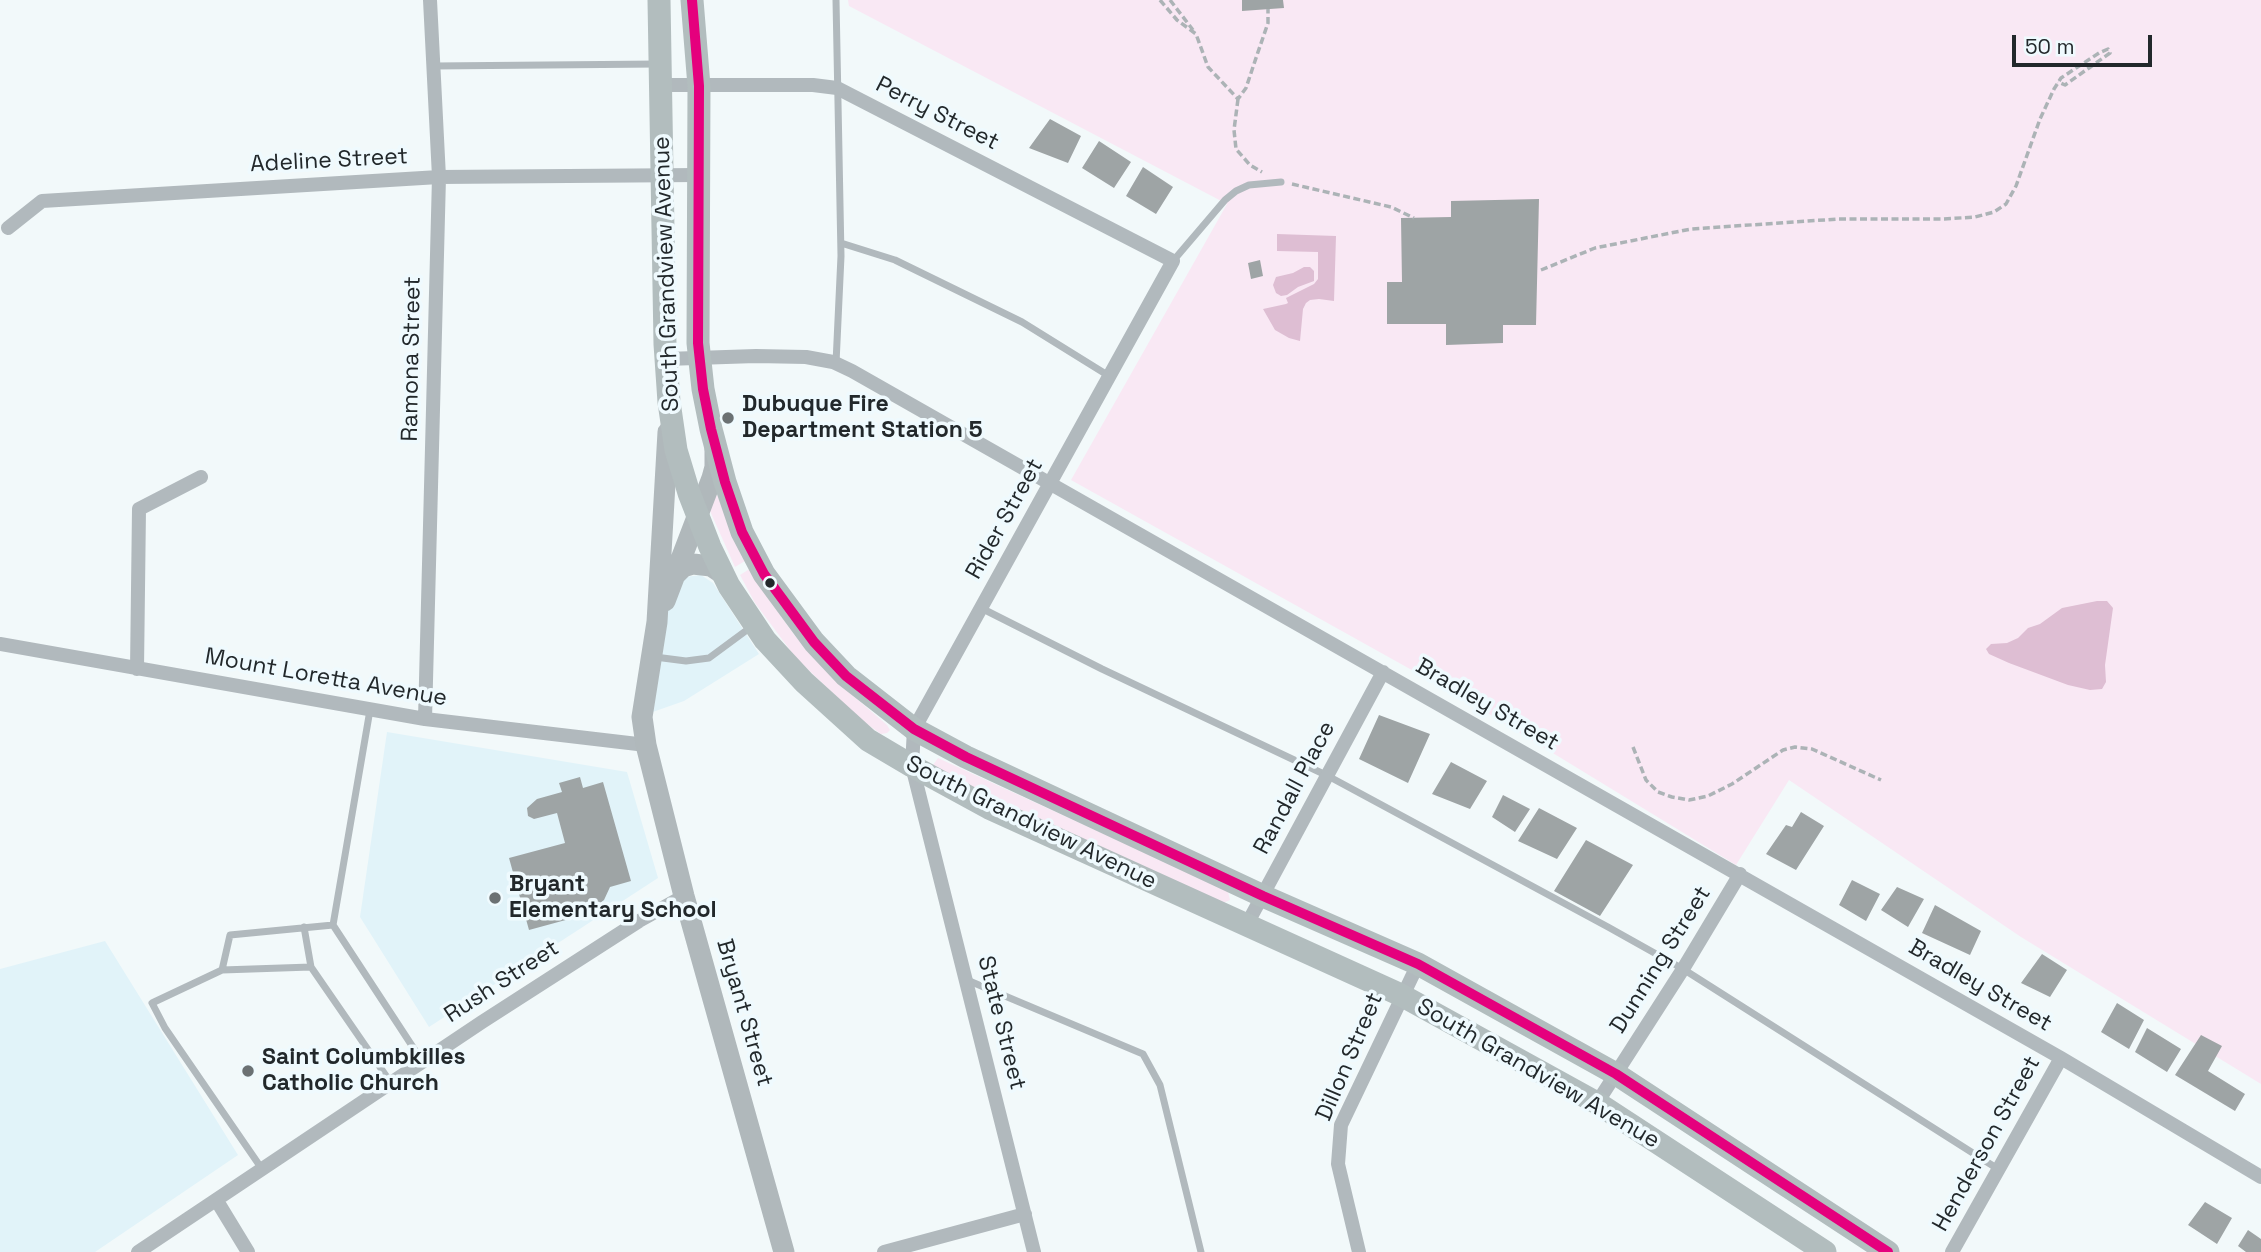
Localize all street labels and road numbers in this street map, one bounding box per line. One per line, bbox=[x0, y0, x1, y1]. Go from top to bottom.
street label: Perry Street bbox=[871, 71, 1003, 157]
street label: South Grandview Avenue bbox=[648, 136, 686, 412]
street label: Adeline Street bbox=[249, 143, 409, 179]
street label: Ramona Street bbox=[397, 276, 427, 442]
street label: Rider Street bbox=[961, 454, 1049, 584]
street label: Mount Loretta Avenue bbox=[203, 643, 449, 713]
street label: Bradley Street bbox=[1410, 653, 1564, 757]
street label: Randall Place bbox=[1248, 717, 1342, 859]
street label: South Grandview Avenue bbox=[901, 750, 1161, 896]
street label: Dunning Street bbox=[1605, 881, 1717, 1039]
street label: Bradley Street bbox=[1903, 934, 2057, 1038]
street label: Rush Street bbox=[440, 935, 564, 1029]
street label: Bryant Street bbox=[710, 936, 778, 1090]
street label: State Street bbox=[971, 953, 1031, 1093]
street label: Dillon Street bbox=[1311, 989, 1389, 1125]
street label: South Grandview Avenue bbox=[1412, 993, 1664, 1155]
street label: Henderson Street bbox=[1927, 1051, 2047, 1237]

